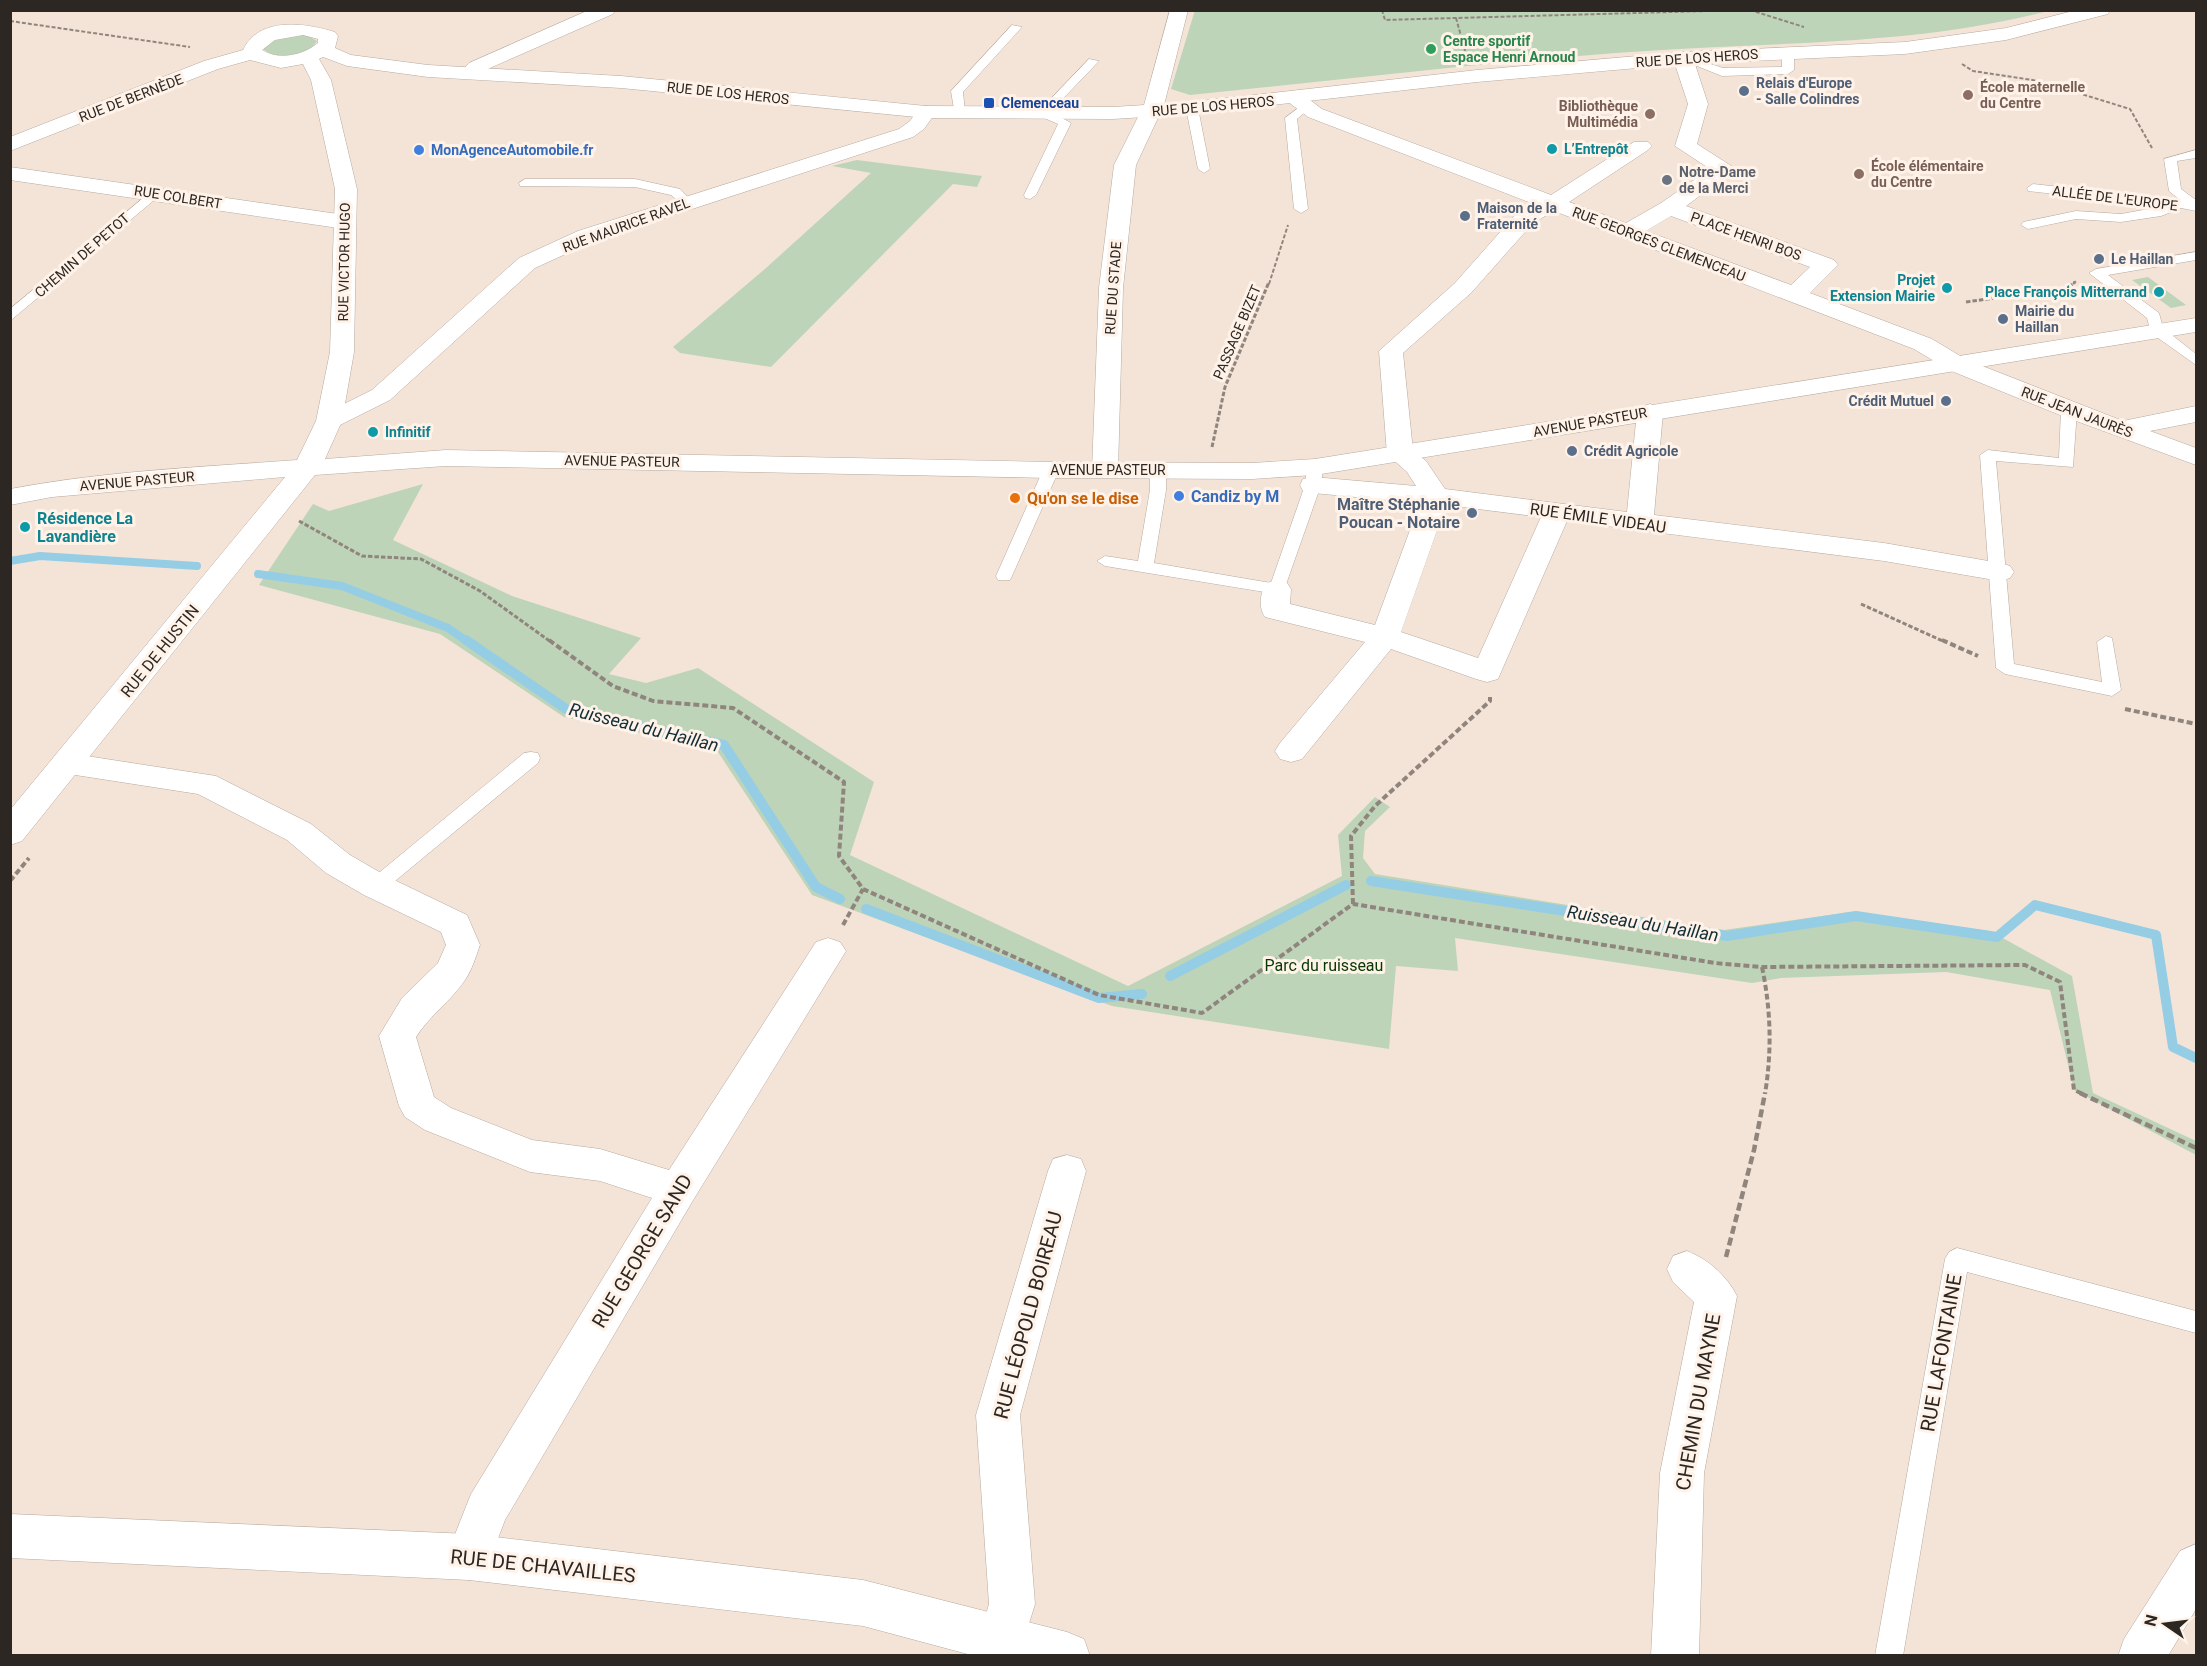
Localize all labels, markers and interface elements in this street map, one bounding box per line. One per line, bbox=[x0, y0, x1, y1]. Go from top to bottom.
place label: Centre sportif Espace Henri Arnoud bbox=[1443, 33, 1575, 65]
marker: Centre sportif Espace Henri Arnoud bbox=[1424, 42, 1438, 56]
street label: RUE DE LOS HEROS bbox=[1635, 46, 1759, 70]
street label: RUE DE BERNÈDE bbox=[76, 70, 185, 125]
place label: Relais d'Europe - Salle Colindres bbox=[1756, 75, 1860, 107]
place label: École maternelle du Centre bbox=[1980, 78, 2086, 111]
street label: RUE DE LOS HEROS bbox=[666, 79, 790, 107]
marker: Relais d'Europe - Salle Colindres bbox=[1737, 84, 1751, 98]
marker: École maternelle du Centre bbox=[1961, 88, 1975, 102]
street label: RUE DE LOS HEROS bbox=[1151, 93, 1275, 119]
place label: Clemenceau bbox=[1001, 95, 1079, 111]
marker: Clemenceau bbox=[982, 96, 996, 110]
place label: Bibliothèque Multimédia bbox=[1559, 98, 1639, 130]
marker: Bibliothèque Multimédia bbox=[1643, 107, 1657, 121]
place label: L’Entrepôt bbox=[1564, 141, 1629, 157]
place label: MonAgenceAutomobile.fr bbox=[431, 142, 593, 158]
marker: L’Entrepôt bbox=[1545, 142, 1559, 156]
marker: MonAgenceAutomobile.fr bbox=[412, 143, 426, 157]
place label: École élémentaire du Centre bbox=[1871, 157, 1984, 190]
place label: Notre-Dame de la Merci bbox=[1679, 164, 1756, 196]
marker: École élémentaire du Centre bbox=[1852, 167, 1866, 181]
marker: Notre-Dame de la Merci bbox=[1660, 173, 1674, 187]
street label: ALLÉE DE L'EUROPE bbox=[2051, 181, 2179, 214]
street label: RUE COLBERT bbox=[133, 182, 224, 212]
street label: RUE MAURICE RAVEL bbox=[560, 194, 692, 255]
place label: Maison de la Fraternité bbox=[1477, 200, 1558, 232]
street label: RUE VICTOR HUGO bbox=[335, 202, 353, 322]
street label: RUE GEORGES CLEMENCEAU bbox=[1570, 204, 1748, 284]
street label: CHEMIN DE PETOT bbox=[31, 209, 133, 300]
marker: Maison de la Fraternité bbox=[1458, 209, 1472, 223]
street label: PLACE HENRI BOS bbox=[1688, 209, 1804, 263]
street label: RUE DU STADE bbox=[1102, 241, 1124, 335]
place label: Le Haillan bbox=[2111, 251, 2174, 267]
marker: Le Haillan bbox=[2092, 252, 2106, 266]
place label: Projet Extension Mairie bbox=[1830, 272, 1935, 304]
marker: Projet Extension Mairie bbox=[1940, 281, 1954, 295]
street label: PASSAGE BIZET bbox=[1210, 282, 1264, 382]
place label: Place François Mitterrand bbox=[1985, 284, 2147, 300]
marker: Place François Mitterrand bbox=[2152, 285, 2166, 299]
place label: Mairie du Haillan bbox=[2015, 303, 2074, 335]
marker: Mairie du Haillan bbox=[1996, 312, 2010, 326]
street label: RUE JEAN JAURÈS bbox=[2019, 382, 2135, 441]
place label: Crédit Mutuel bbox=[1849, 393, 1934, 409]
marker: Crédit Mutuel bbox=[1939, 394, 1953, 408]
street label: AVENUE PASTEUR bbox=[1532, 404, 1649, 440]
place label: Infinitif bbox=[385, 424, 431, 440]
marker: Infinitif bbox=[366, 425, 380, 439]
place label: Crédit Agricole bbox=[1584, 443, 1679, 459]
marker: Crédit Agricole bbox=[1565, 444, 1579, 458]
street label: AVENUE PASTEUR bbox=[564, 452, 680, 470]
street label: AVENUE PASTEUR bbox=[1050, 462, 1166, 478]
street label: AVENUE PASTEUR bbox=[79, 468, 195, 494]
place label: Candiz by M bbox=[1191, 487, 1279, 506]
place label: Qu'on se le dise bbox=[1027, 489, 1139, 508]
marker: Candiz by M bbox=[1172, 489, 1186, 503]
marker: Qu'on se le dise bbox=[1008, 491, 1022, 505]
place label: Maître Stéphanie Poucan - Notaire bbox=[1337, 495, 1460, 532]
street label: RUE ÉMILE VIDEAU bbox=[1529, 499, 1667, 537]
marker: Maître Stéphanie Poucan - Notaire bbox=[1465, 506, 1479, 520]
place label: Résidence La Lavandière bbox=[37, 509, 134, 546]
marker: Résidence La Lavandière bbox=[18, 520, 32, 534]
street label: RUE DE HUSTIN bbox=[117, 601, 203, 701]
water label: Ruisseau du Haillan bbox=[567, 698, 721, 756]
water label: Ruisseau du Haillan bbox=[1566, 901, 1720, 945]
park label: Parc du ruisseau bbox=[1265, 956, 1383, 975]
street label: RUE GEORGE SAND bbox=[587, 1170, 697, 1332]
street label: RUE LÉOPOLD BOIREAU bbox=[989, 1209, 1067, 1421]
street label: RUE LAFONTAINE bbox=[1915, 1272, 1967, 1434]
street label: CHEMIN DU MAYNE bbox=[1671, 1312, 1725, 1492]
street label: RUE DE CHAVAILLES bbox=[449, 1544, 637, 1588]
north arrow bbox=[2135, 1594, 2195, 1654]
text: N bbox=[2140, 1613, 2162, 1628]

